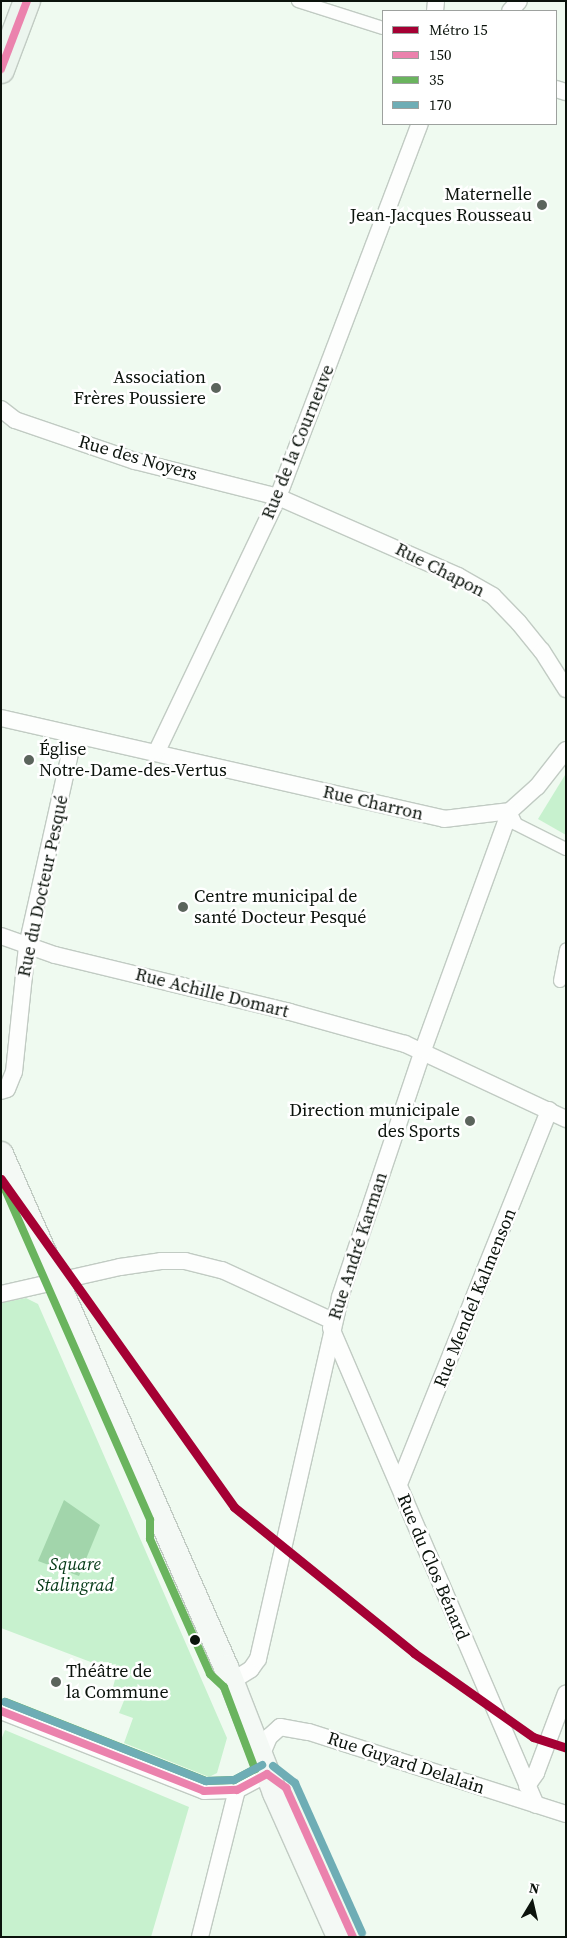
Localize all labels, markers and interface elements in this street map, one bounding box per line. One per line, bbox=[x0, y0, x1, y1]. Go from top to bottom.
legend bbox=[382, 10, 557, 125]
text: Métro 15 bbox=[429, 19, 488, 40]
text: 150 bbox=[429, 44, 452, 65]
text: 35 bbox=[429, 69, 444, 90]
text: 170 bbox=[429, 94, 452, 115]
place label: Maternelle Jean-Jacques Rousseau bbox=[350, 184, 532, 226]
marker: Maternelle Jean-Jacques Rousseau bbox=[536, 199, 548, 211]
street label: Rue de la Courneuve bbox=[257, 362, 339, 522]
place label: Association Frères Poussiere bbox=[74, 367, 206, 409]
marker: Association Frères Poussiere bbox=[210, 382, 222, 394]
street label: Rue des Noyers bbox=[76, 431, 200, 485]
street label: Rue Chapon bbox=[392, 538, 488, 602]
place label: Église Notre-Dame-des-Vertus bbox=[39, 739, 227, 782]
marker: Église Notre-Dame-des-Vertus bbox=[23, 754, 35, 766]
street label: Rue Charron bbox=[321, 781, 425, 825]
street label: Rue du Docteur Pesqué bbox=[13, 793, 73, 979]
place label: Centre municipal de santé Docteur Pesqué bbox=[194, 886, 366, 929]
marker: Centre municipal de santé Docteur Pesqué bbox=[176, 900, 190, 914]
street label: Rue Achille Domart bbox=[133, 963, 291, 1023]
place label: Direction municipale des Sports bbox=[289, 1100, 460, 1142]
marker: Direction municipale des Sports bbox=[464, 1115, 476, 1127]
street label: Rue André Karman bbox=[324, 1170, 392, 1322]
street label: Rue Mendel Kalmenson bbox=[429, 1205, 521, 1391]
street label: Rue du Clos Bénard bbox=[392, 1491, 474, 1643]
park label: Square Stalingrad bbox=[36, 1554, 114, 1596]
unlabelled marker bbox=[190, 1635, 200, 1645]
place label: Théâtre de la Commune bbox=[66, 1661, 169, 1704]
marker: Théâtre de la Commune bbox=[50, 1676, 62, 1688]
street label: Rue Guyard Delalain bbox=[325, 1727, 487, 1799]
north arrow bbox=[507, 1878, 557, 1928]
text: N bbox=[528, 1878, 541, 1899]

